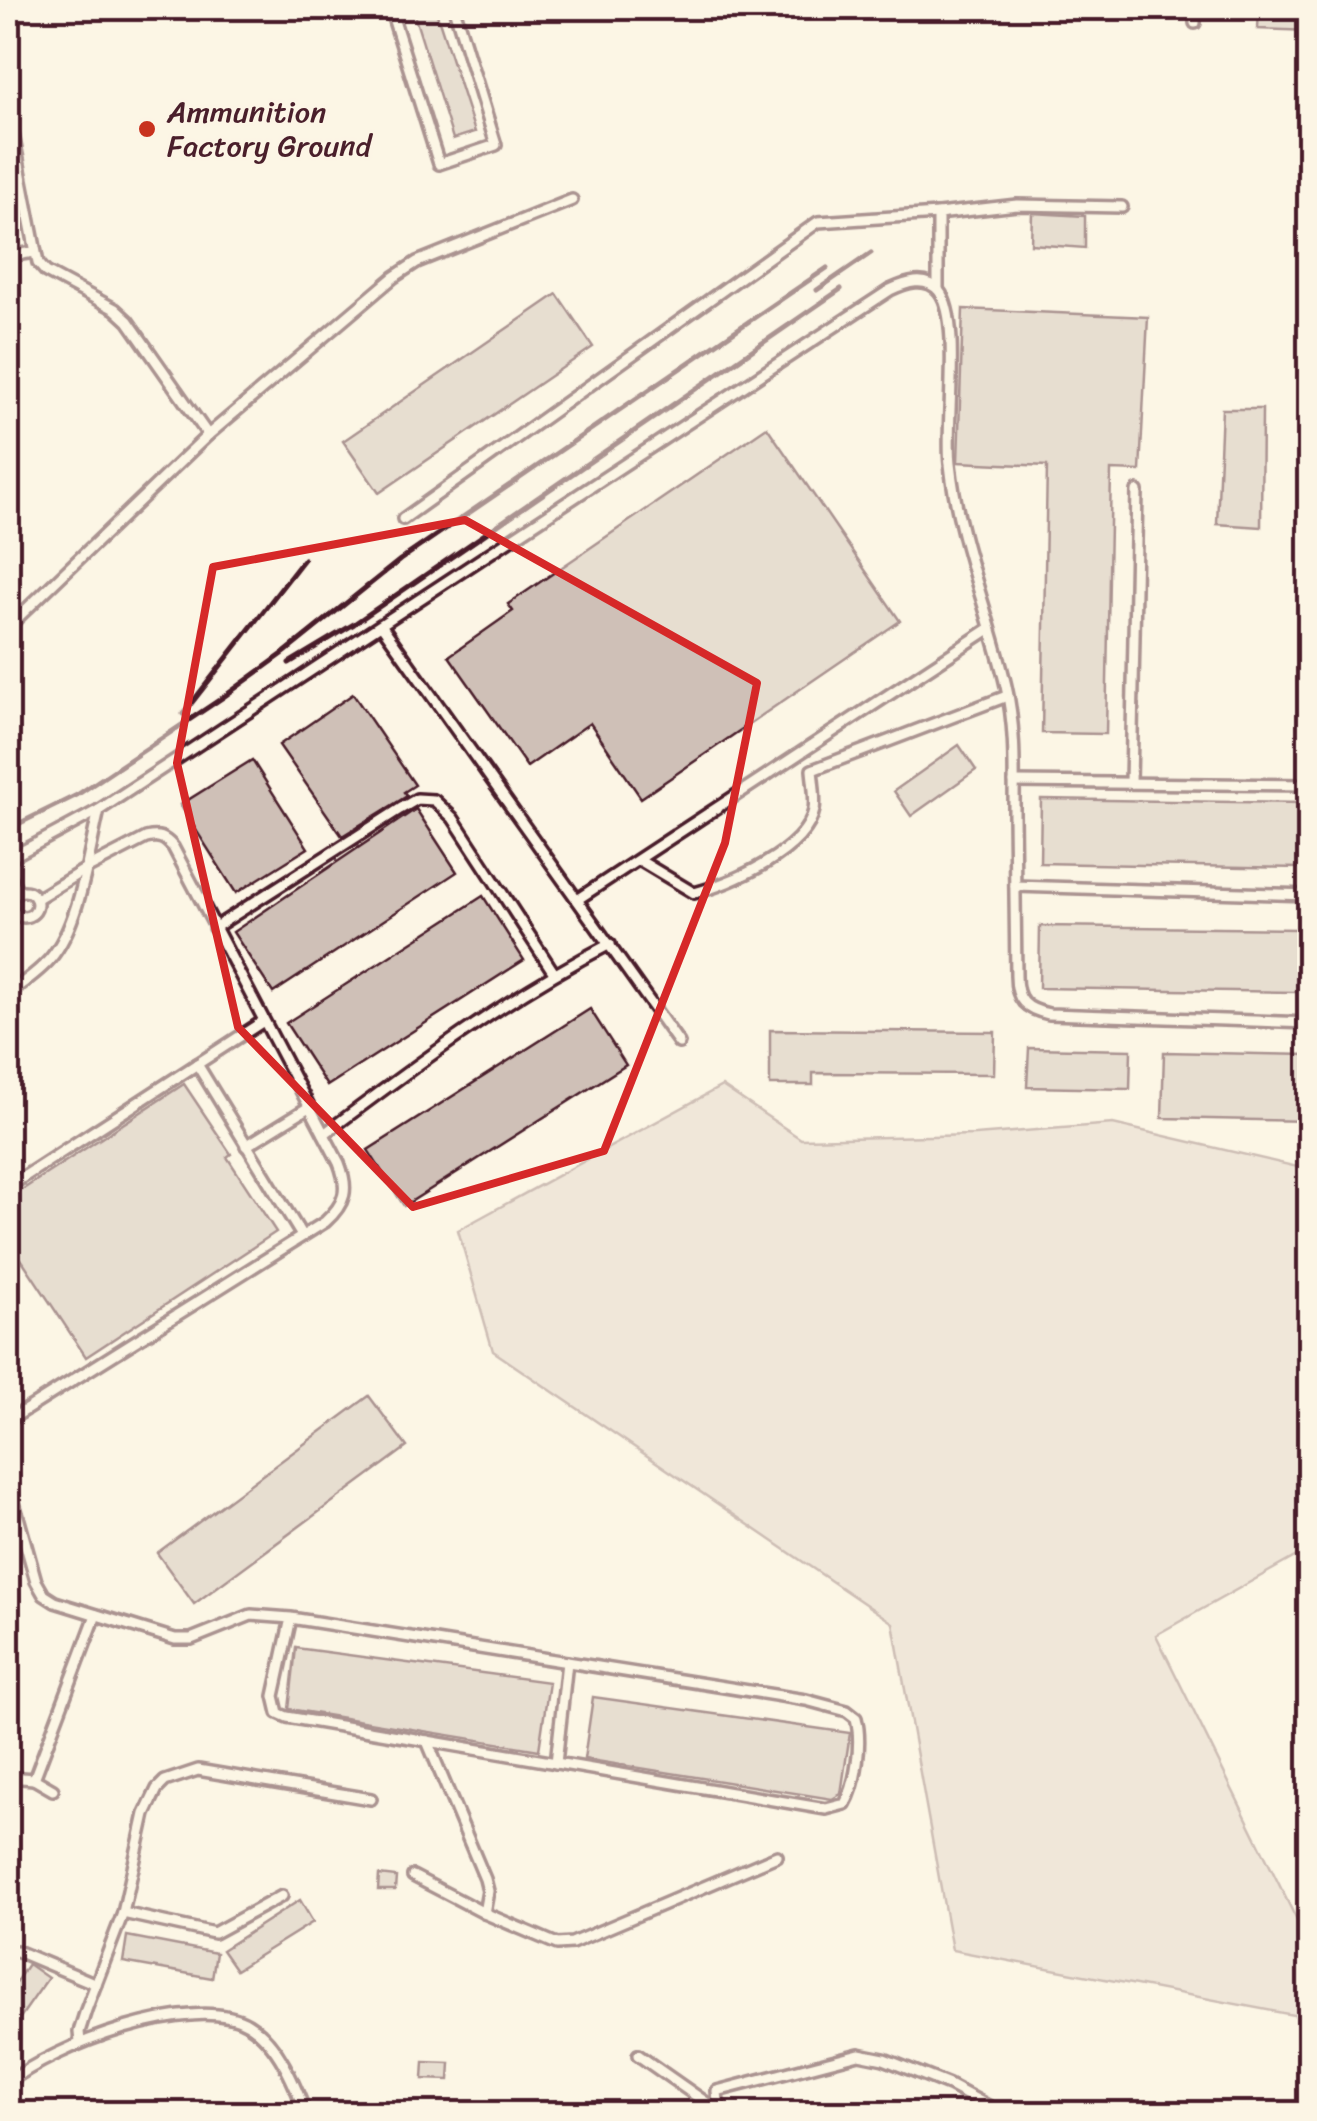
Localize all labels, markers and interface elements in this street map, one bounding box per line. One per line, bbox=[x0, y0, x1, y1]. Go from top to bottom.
place label: Ammunition Factory Ground bbox=[166, 85, 374, 173]
marker: Ammunition Factory Ground bbox=[136, 118, 158, 140]

